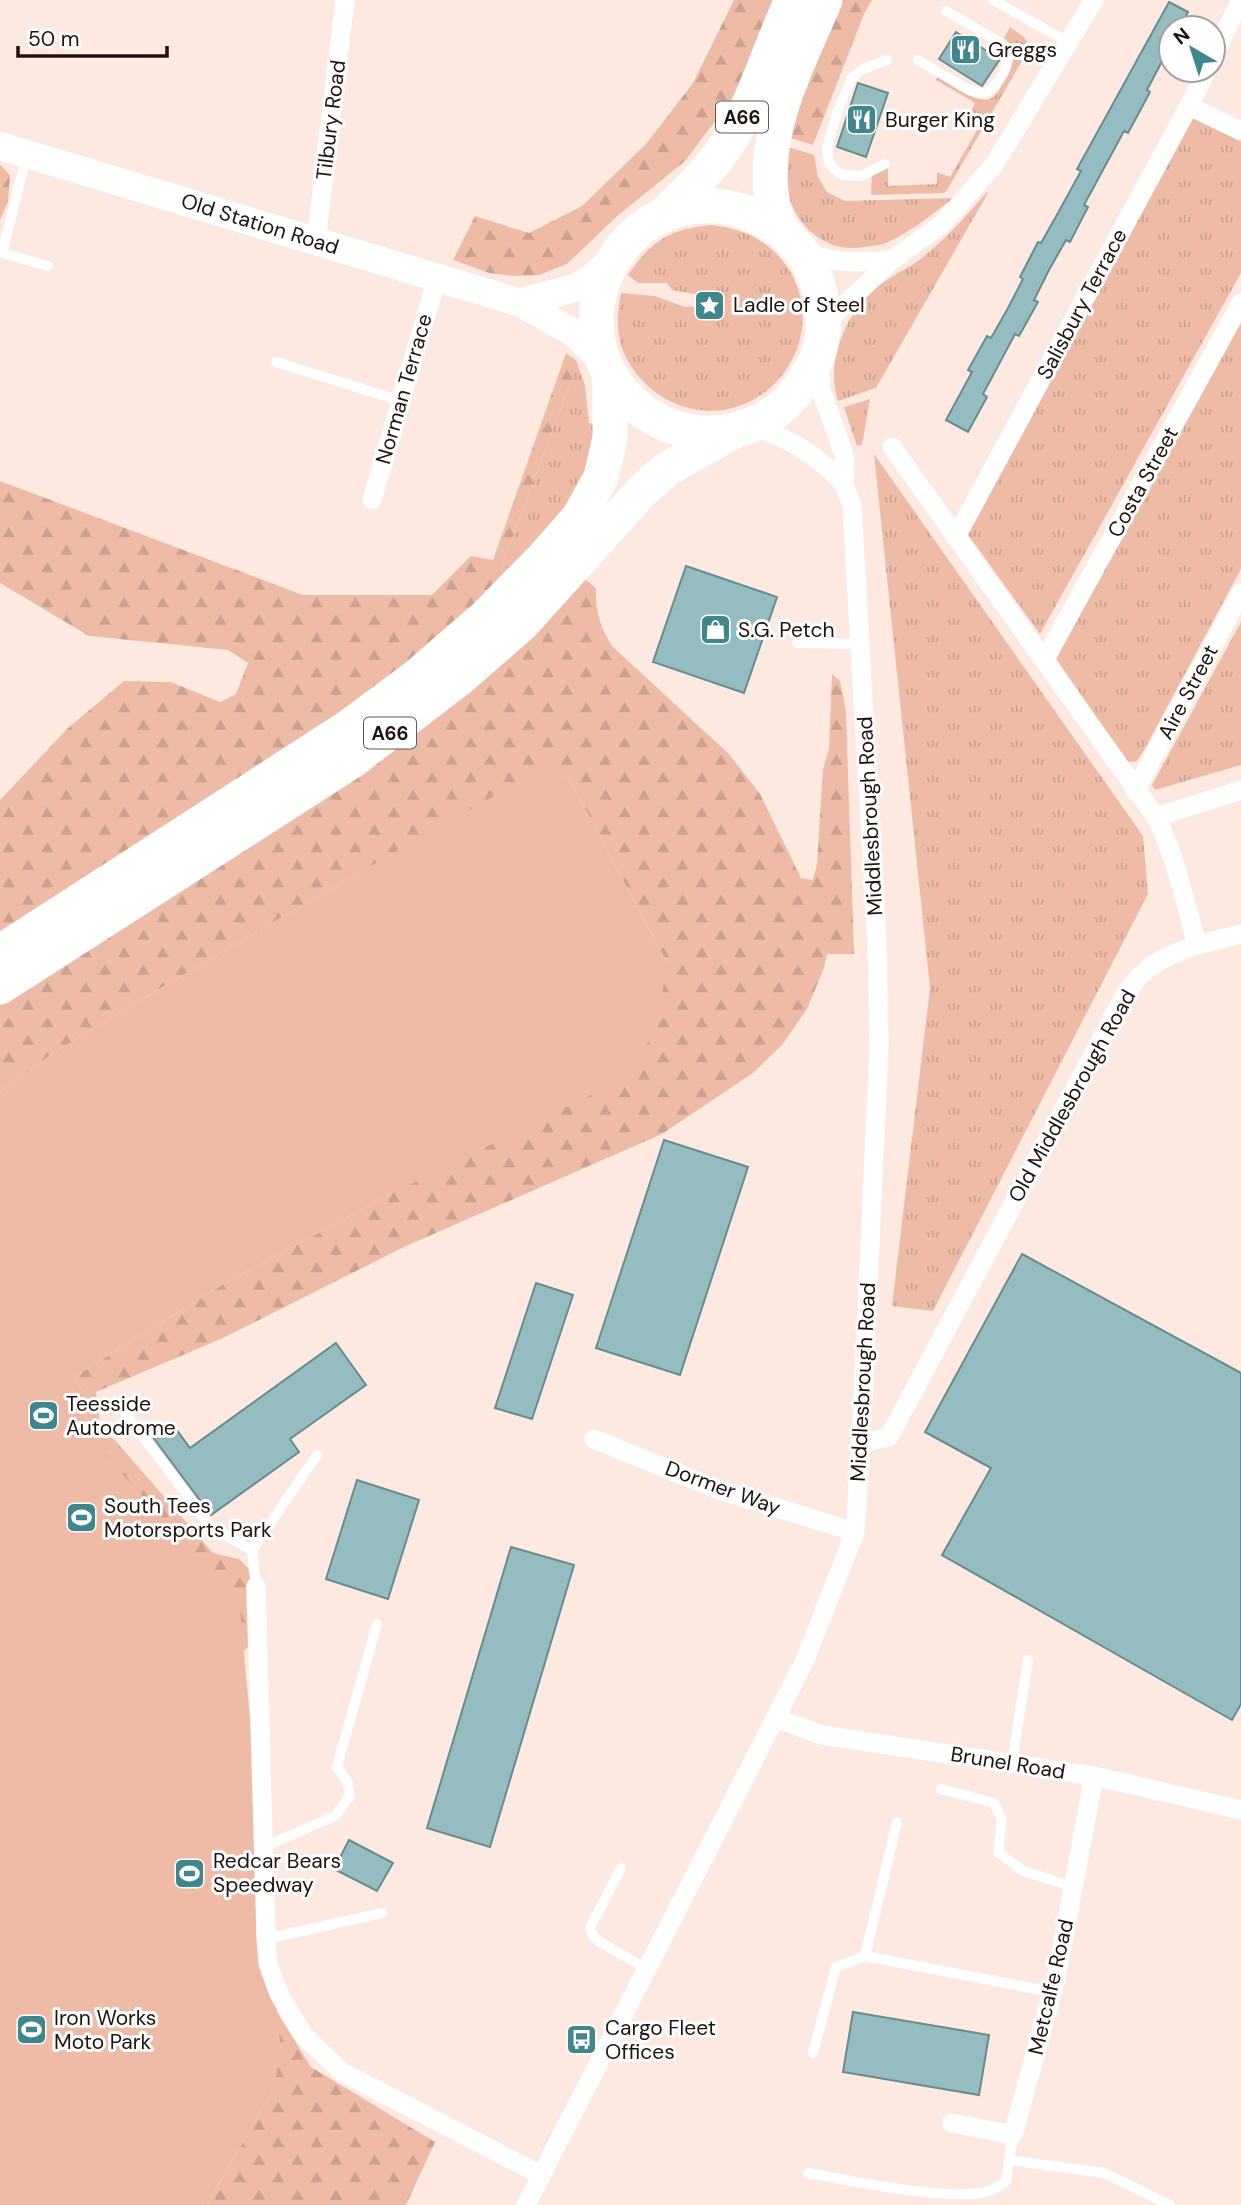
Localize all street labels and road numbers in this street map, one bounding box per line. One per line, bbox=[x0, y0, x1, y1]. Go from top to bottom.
street label: Tilbury Road bbox=[310, 58, 352, 182]
road number: A66 bbox=[716, 102, 768, 132]
street label: Old Station Road bbox=[178, 187, 342, 261]
street label: Salisbury Terrace bbox=[1030, 224, 1134, 384]
street label: Norman Terrace bbox=[369, 310, 439, 467]
street label: Costa Street bbox=[1101, 422, 1185, 542]
street label: Aire Street bbox=[1151, 640, 1225, 744]
street label: Middlesbrough Road bbox=[851, 716, 889, 916]
road number: A66 bbox=[364, 718, 416, 748]
street label: Old Middlesbrough Road bbox=[1002, 985, 1142, 1207]
street label: Middlesbrough Road bbox=[844, 1282, 882, 1482]
street label: Dormer Way bbox=[661, 1454, 785, 1522]
street label: Brunel Road bbox=[949, 1740, 1067, 1786]
street label: Metcalfe Road bbox=[1022, 1916, 1080, 2058]

